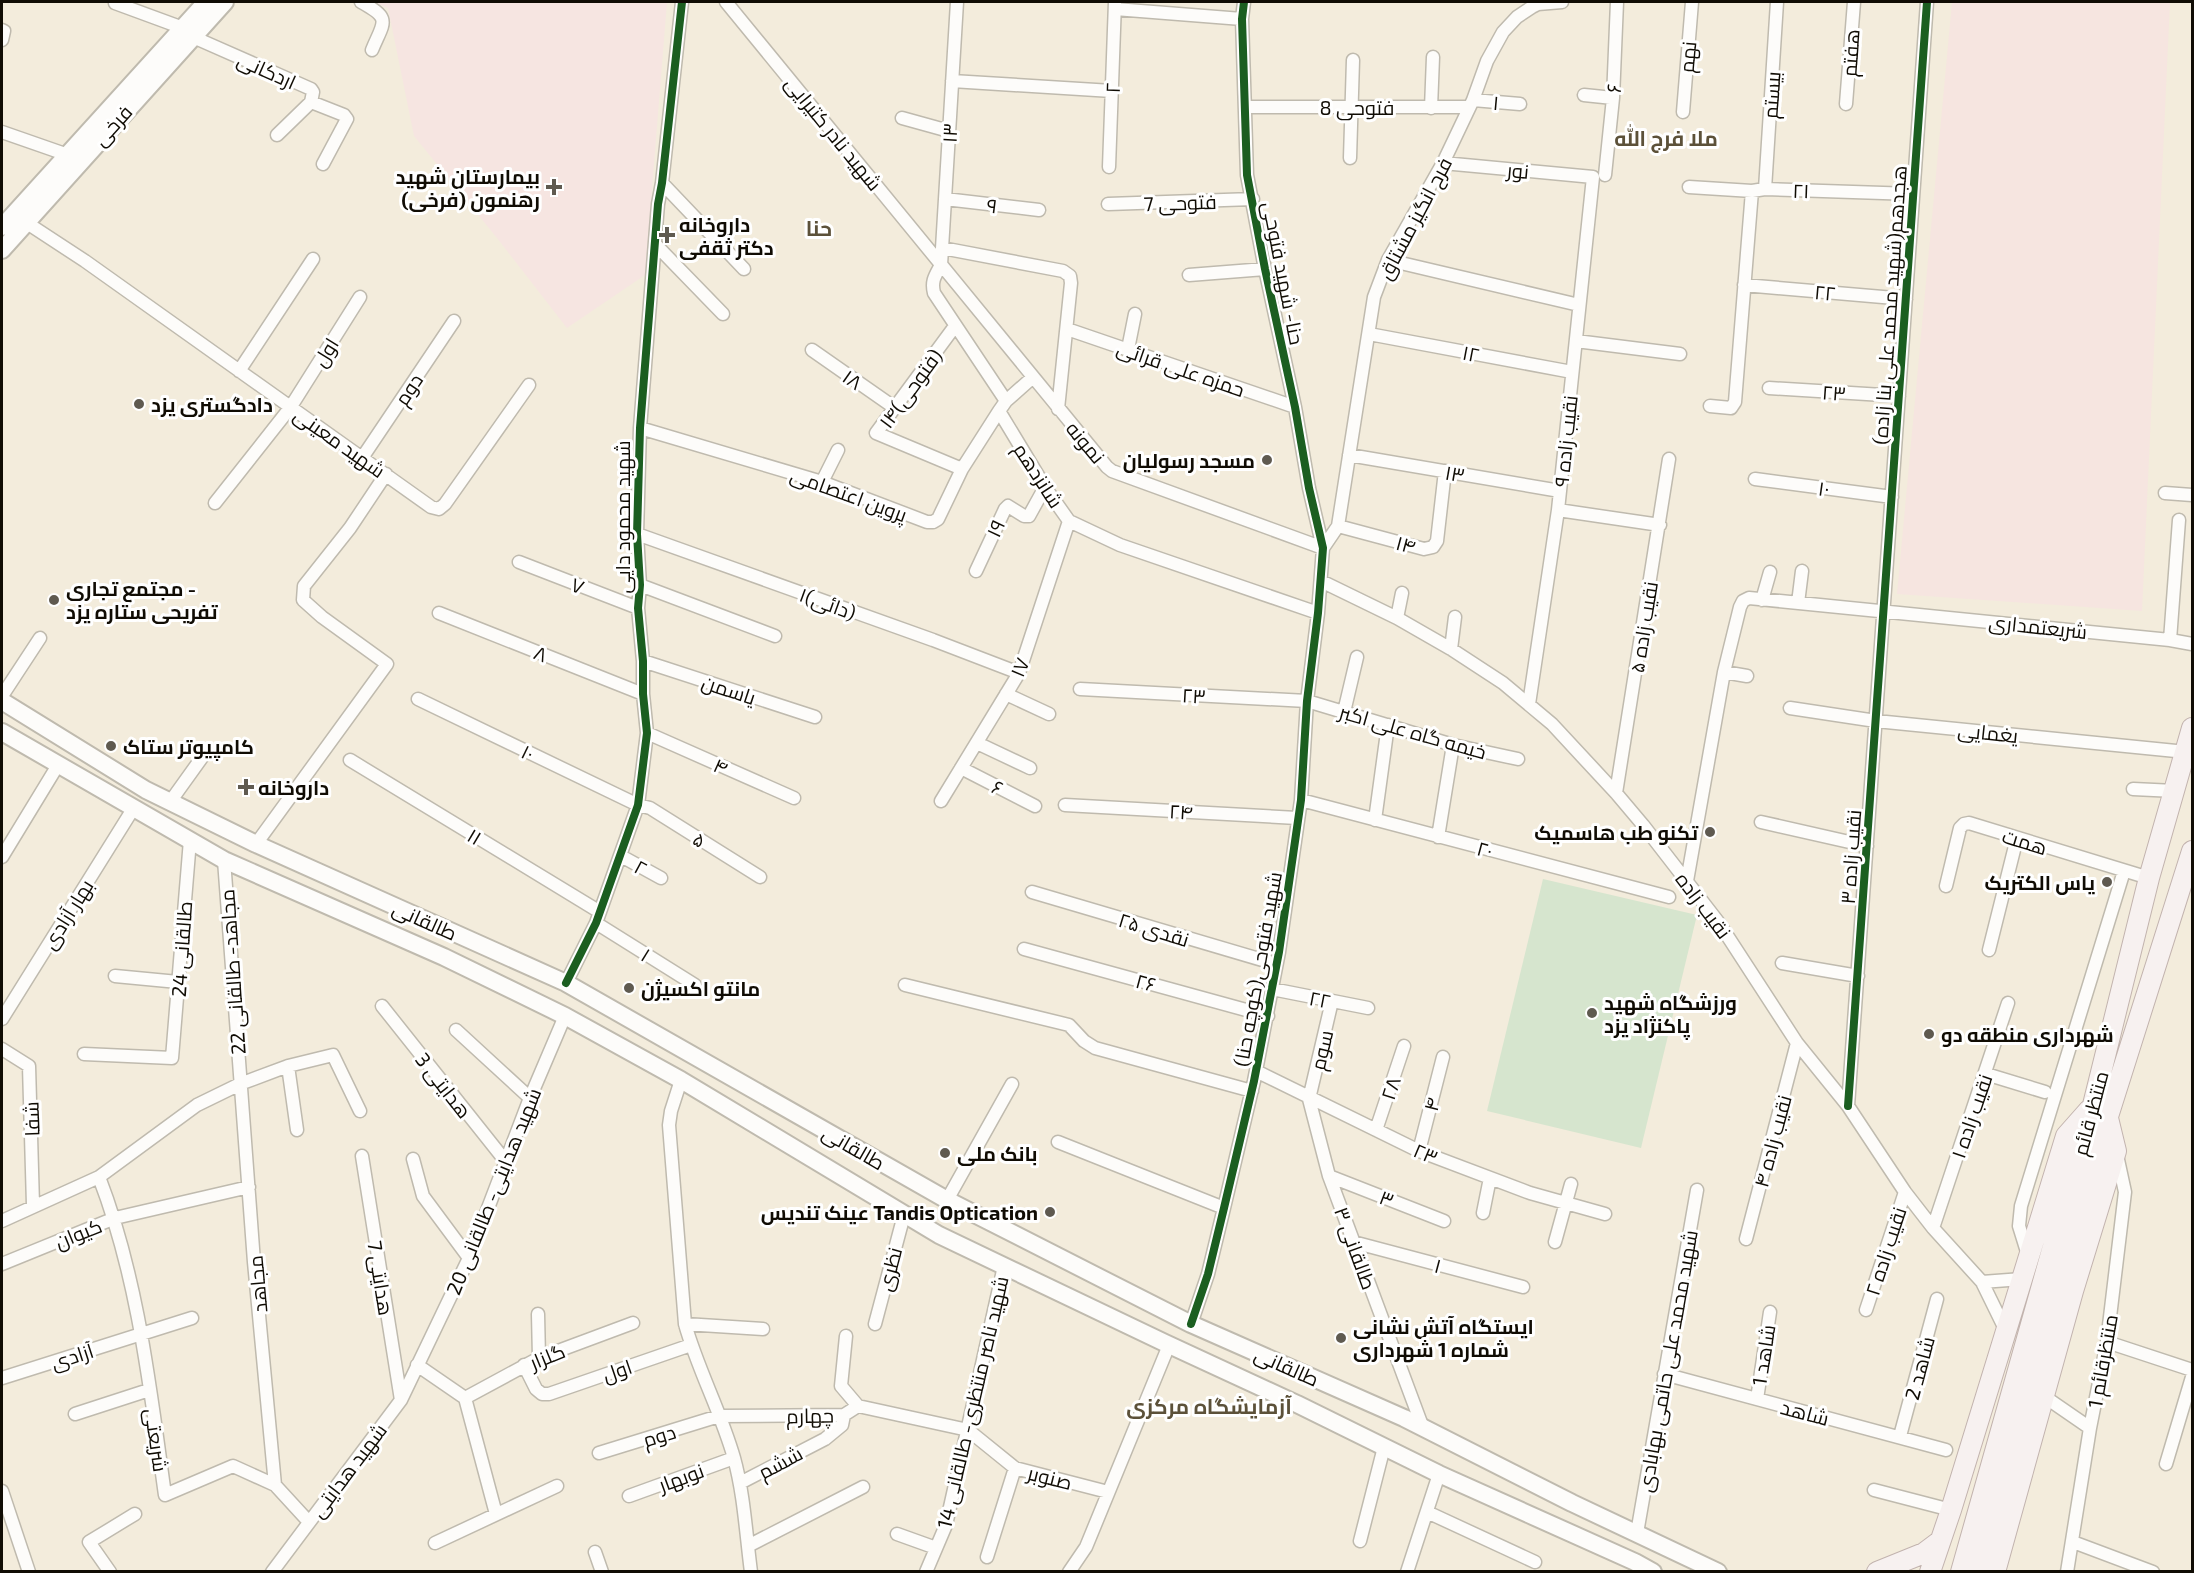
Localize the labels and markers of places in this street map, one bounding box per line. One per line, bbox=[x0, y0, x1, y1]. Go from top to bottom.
place label: بیمارستان شهید رهنمون (فرخی) bbox=[395, 164, 540, 212]
marker: بیمارستان شهید رهنمون (فرخی) bbox=[545, 178, 563, 196]
place label: داروخانه دکتر ثقفی bbox=[679, 212, 774, 260]
marker: داروخانه دکتر ثقفی bbox=[660, 228, 674, 242]
place label: دادگستری یزد bbox=[151, 392, 273, 417]
marker: دادگستری یزد bbox=[132, 397, 146, 411]
place label: مسجد رسولیان bbox=[1123, 448, 1255, 473]
marker: مسجد رسولیان bbox=[1260, 453, 1274, 467]
place label: مجتمع تجاری - تفریحی ستاره یزد bbox=[66, 576, 218, 624]
marker: مجتمع تجاری - تفریحی ستاره یزد bbox=[47, 593, 61, 607]
place label: کامپیوتر ستاک bbox=[123, 734, 254, 761]
marker: کامپیوتر ستاک bbox=[104, 739, 118, 753]
place label: داروخانه bbox=[258, 775, 329, 800]
marker: داروخانه bbox=[239, 780, 253, 794]
place label: تکنو طب هاسمیک bbox=[1534, 820, 1699, 845]
marker: تکنو طب هاسمیک bbox=[1703, 825, 1717, 839]
place label: یاس الکتریک bbox=[1985, 870, 2095, 895]
marker: یاس الکتریک bbox=[2100, 875, 2114, 889]
place label: مانتو اكسيژن bbox=[641, 976, 760, 1001]
marker: مانتو اكسيژن bbox=[622, 981, 636, 995]
place label: ورزشگاه شهید پاکنژاد یزد bbox=[1604, 990, 1737, 1040]
marker: ورزشگاه شهید پاکنژاد یزد bbox=[1585, 1006, 1599, 1020]
place label: شهرداری منطقه دو bbox=[1941, 1022, 2114, 1048]
marker: شهرداری منطقه دو bbox=[1922, 1027, 1936, 1041]
place label: بانک ملی bbox=[957, 1141, 1038, 1166]
marker: بانک ملی bbox=[938, 1146, 952, 1160]
place label: عینک تندیس Tandis Optication bbox=[761, 1200, 1038, 1225]
marker: عینک تندیس Tandis Optication bbox=[1043, 1205, 1057, 1219]
place label: ایستگاه آتش نشانی شماره 1 شهرداری bbox=[1353, 1314, 1534, 1363]
marker: ایستگاه آتش نشانی شماره 1 شهرداری bbox=[1334, 1331, 1348, 1345]

